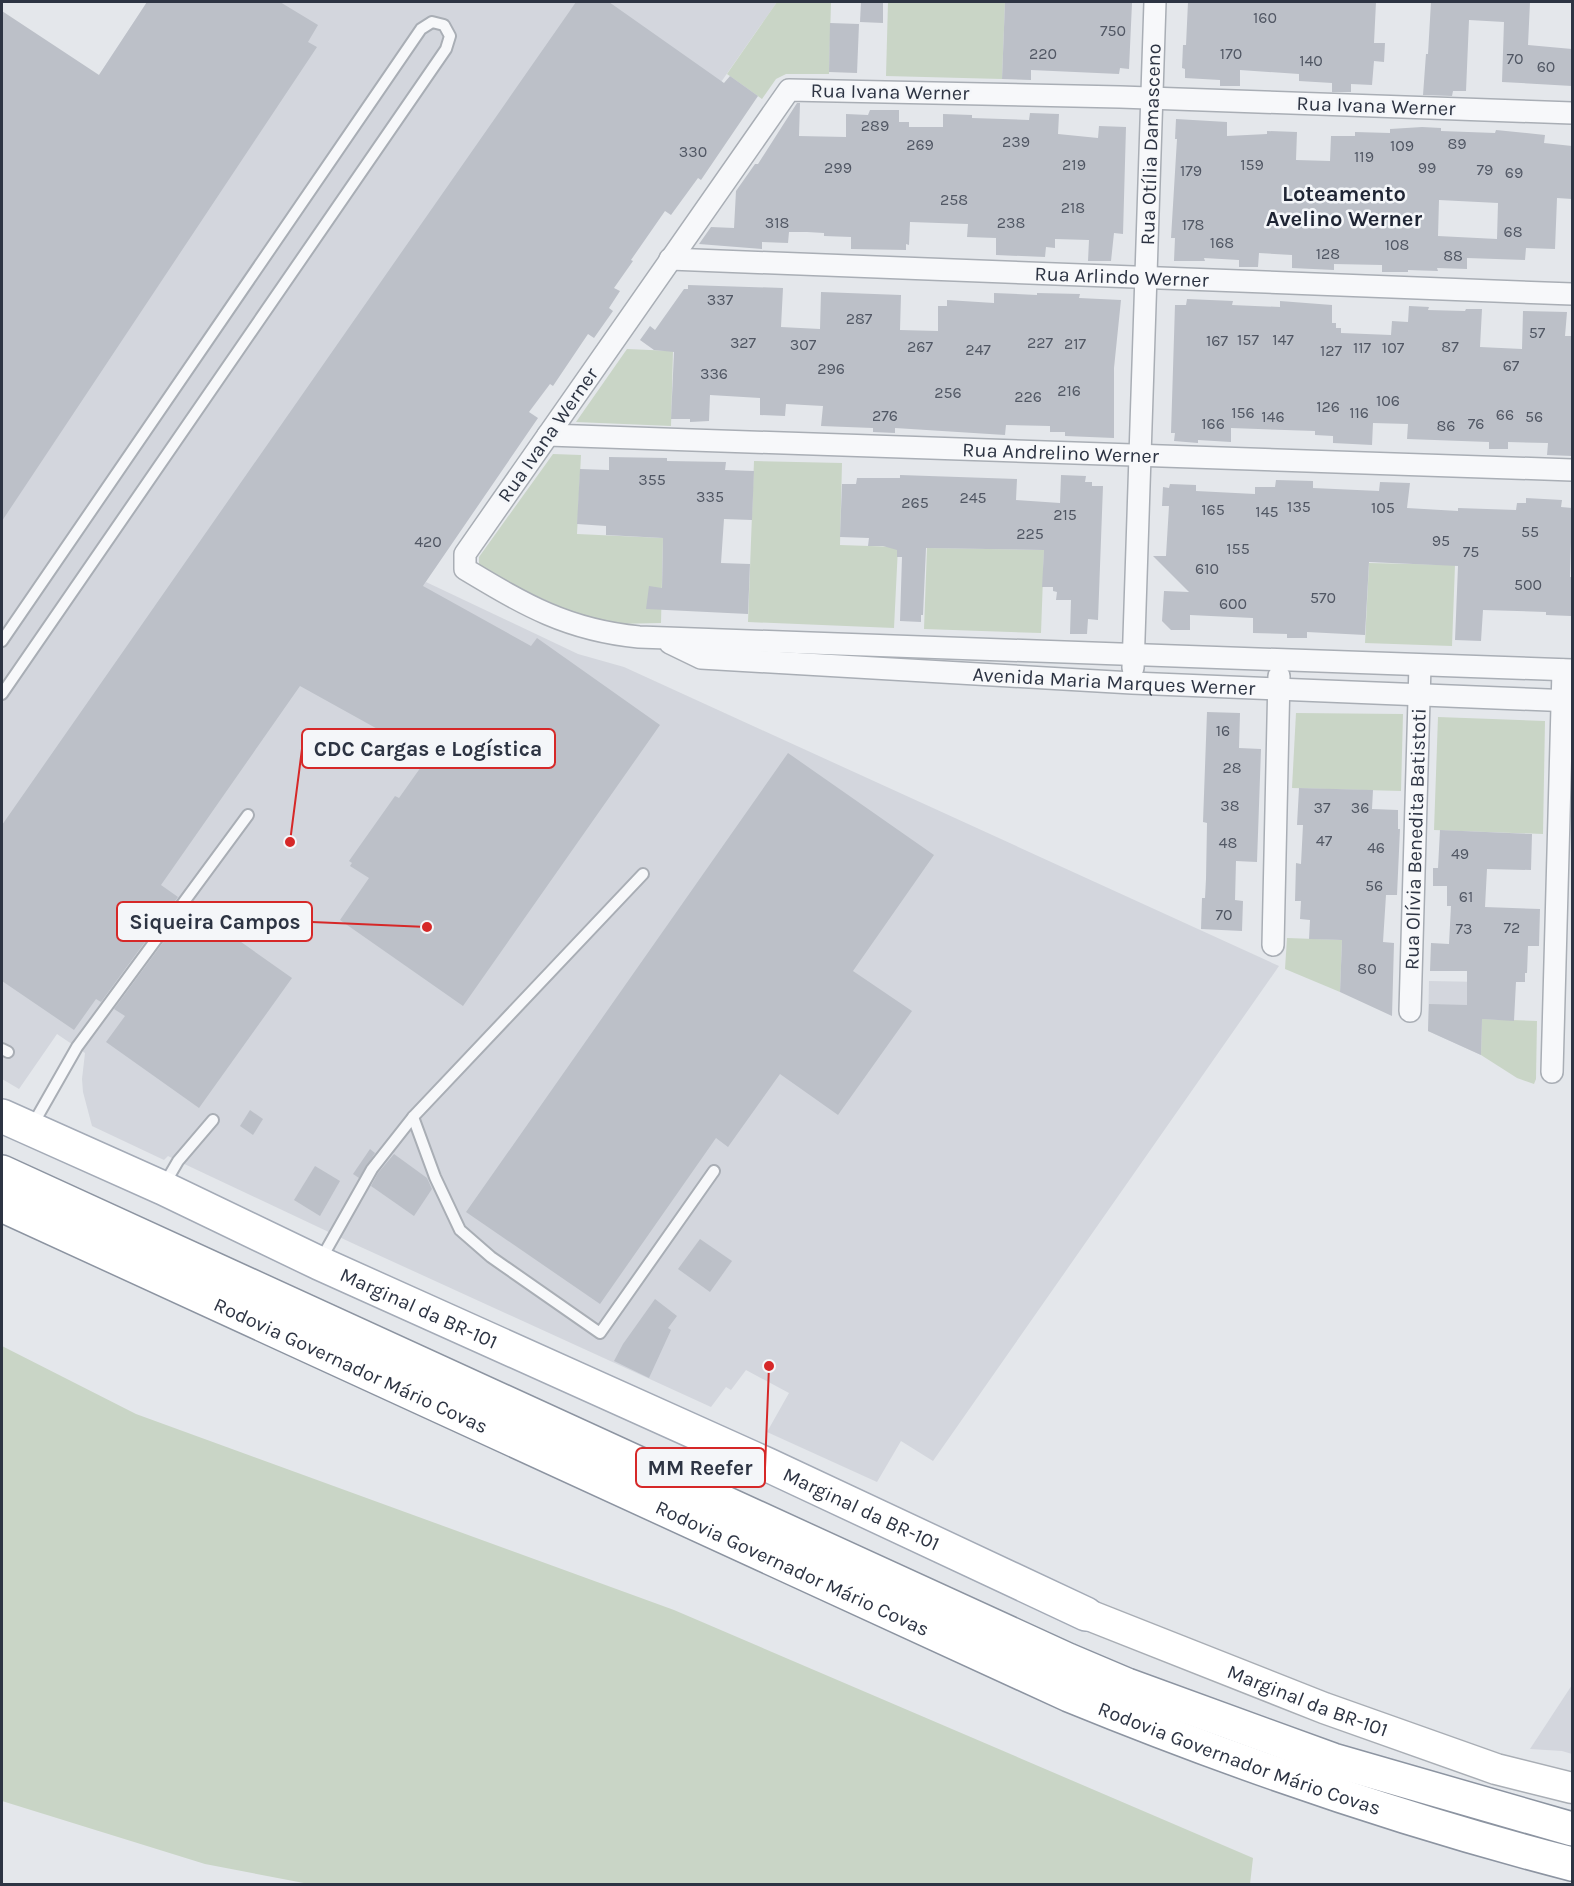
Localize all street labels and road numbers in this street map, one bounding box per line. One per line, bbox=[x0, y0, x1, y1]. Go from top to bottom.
street label: Rua Otília Damasceno bbox=[1135, 43, 1165, 246]
street label: Rua Ivana Werner bbox=[810, 79, 970, 105]
street label: Rua Ivana Werner bbox=[1296, 92, 1457, 120]
street label: Rua Arlindo Werner bbox=[1034, 262, 1210, 291]
street label: Rua Ivana Werner bbox=[493, 363, 603, 507]
street label: Rua Andrelino Werner bbox=[962, 438, 1160, 467]
street label: Avenida Maria Marques Werner bbox=[972, 662, 1256, 700]
street label: Rua Olívia Benedita Batistoti bbox=[1400, 708, 1430, 970]
street label: Marginal da BR-101 bbox=[337, 1263, 501, 1353]
street label: Rodovia Governador Mário Covas bbox=[210, 1292, 491, 1438]
street label: Marginal da BR-101 bbox=[780, 1462, 943, 1555]
street label: Rodovia Governador Mário Covas bbox=[652, 1495, 933, 1641]
street label: Marginal da BR-101 bbox=[1224, 1660, 1391, 1741]
street label: Rodovia Governador Mário Covas bbox=[1095, 1697, 1384, 1820]

